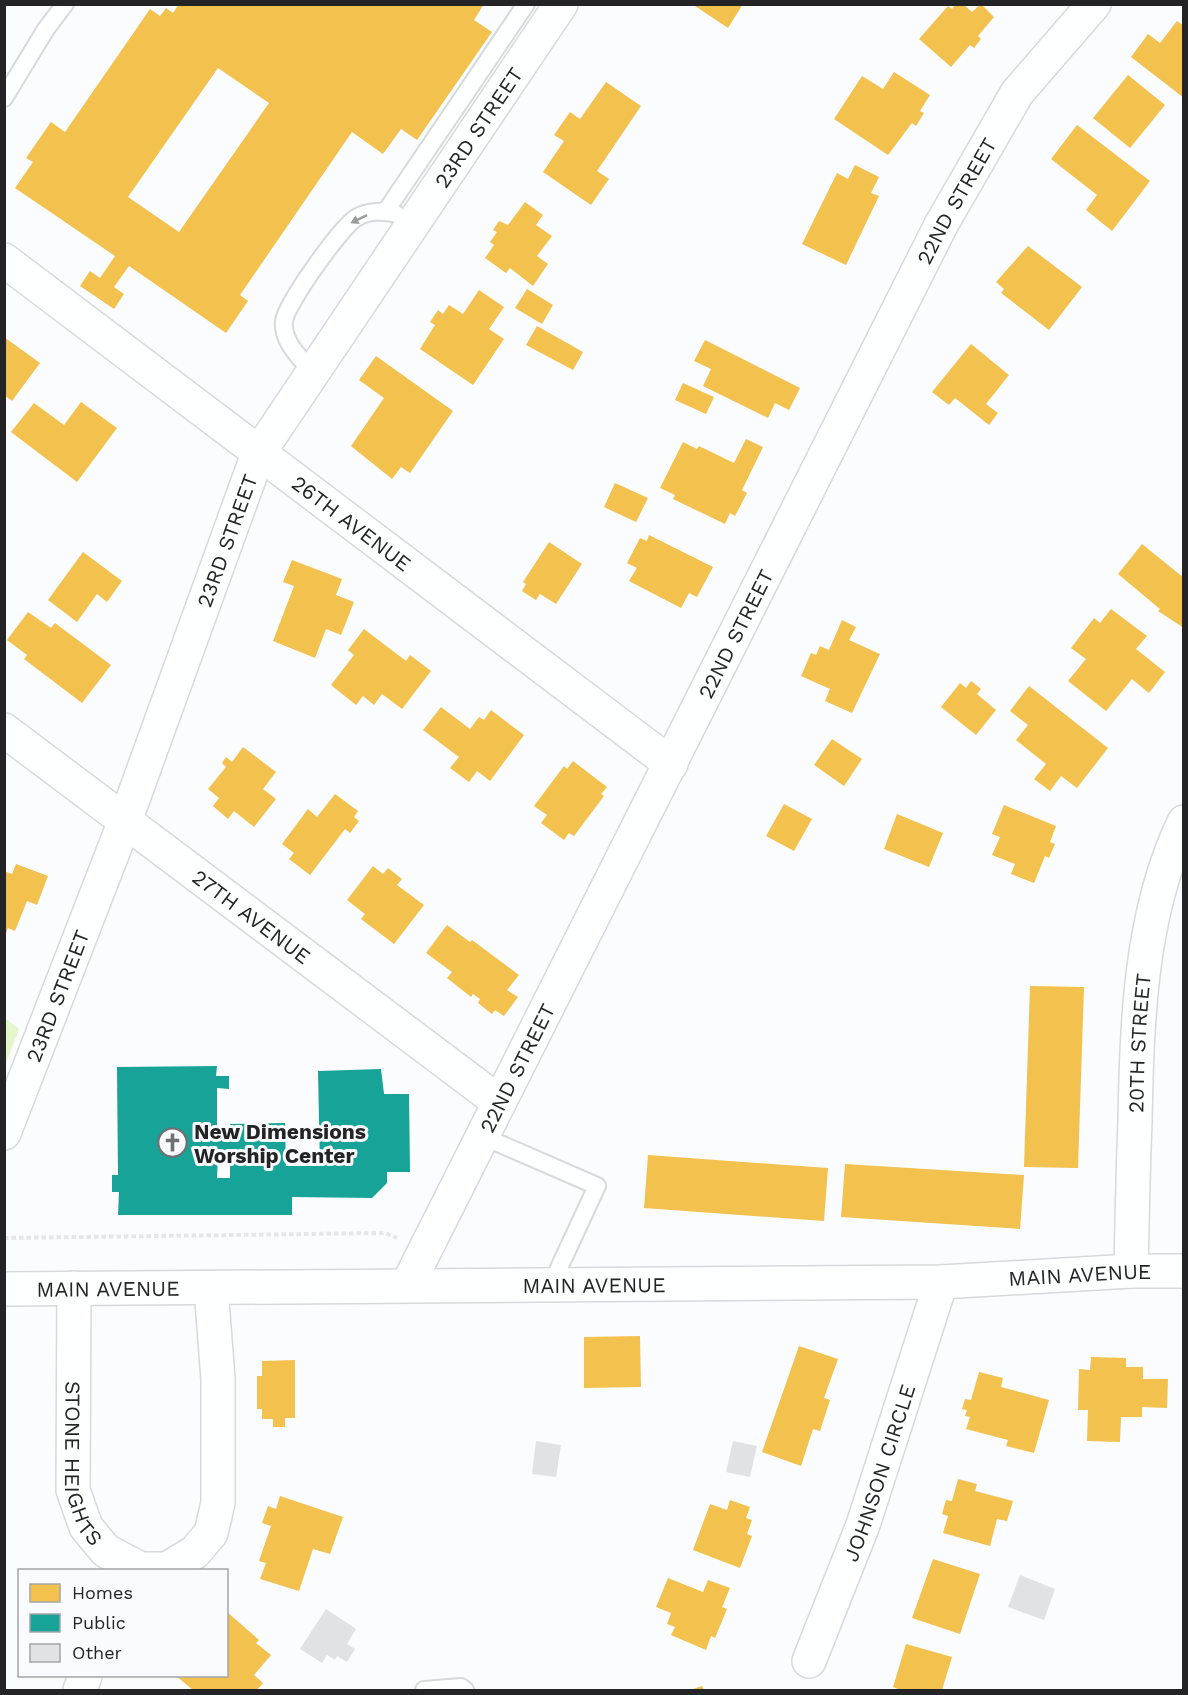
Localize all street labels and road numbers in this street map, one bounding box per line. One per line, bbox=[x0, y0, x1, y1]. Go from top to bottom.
street label: 23RD STREET bbox=[429, 62, 528, 192]
street label: 22ND STREET bbox=[911, 133, 1001, 268]
street label: 23RD STREET bbox=[191, 470, 262, 610]
street label: 26TH AVENUE bbox=[287, 470, 416, 576]
street label: 22ND STREET bbox=[692, 565, 778, 702]
street label: 27TH AVENUE bbox=[188, 864, 316, 969]
street label: 23RD STREET bbox=[20, 926, 94, 1066]
street label: 20TH STREET bbox=[1123, 972, 1156, 1113]
street label: 22ND STREET bbox=[474, 999, 560, 1137]
street label: MAIN AVENUE bbox=[1008, 1258, 1151, 1291]
street label: MAIN AVENUE bbox=[522, 1272, 666, 1298]
street label: MAIN AVENUE bbox=[36, 1275, 180, 1301]
street label: STONE HEIGHTS bbox=[60, 1381, 108, 1550]
street label: JOHNSON CIRCLE bbox=[837, 1381, 920, 1565]

